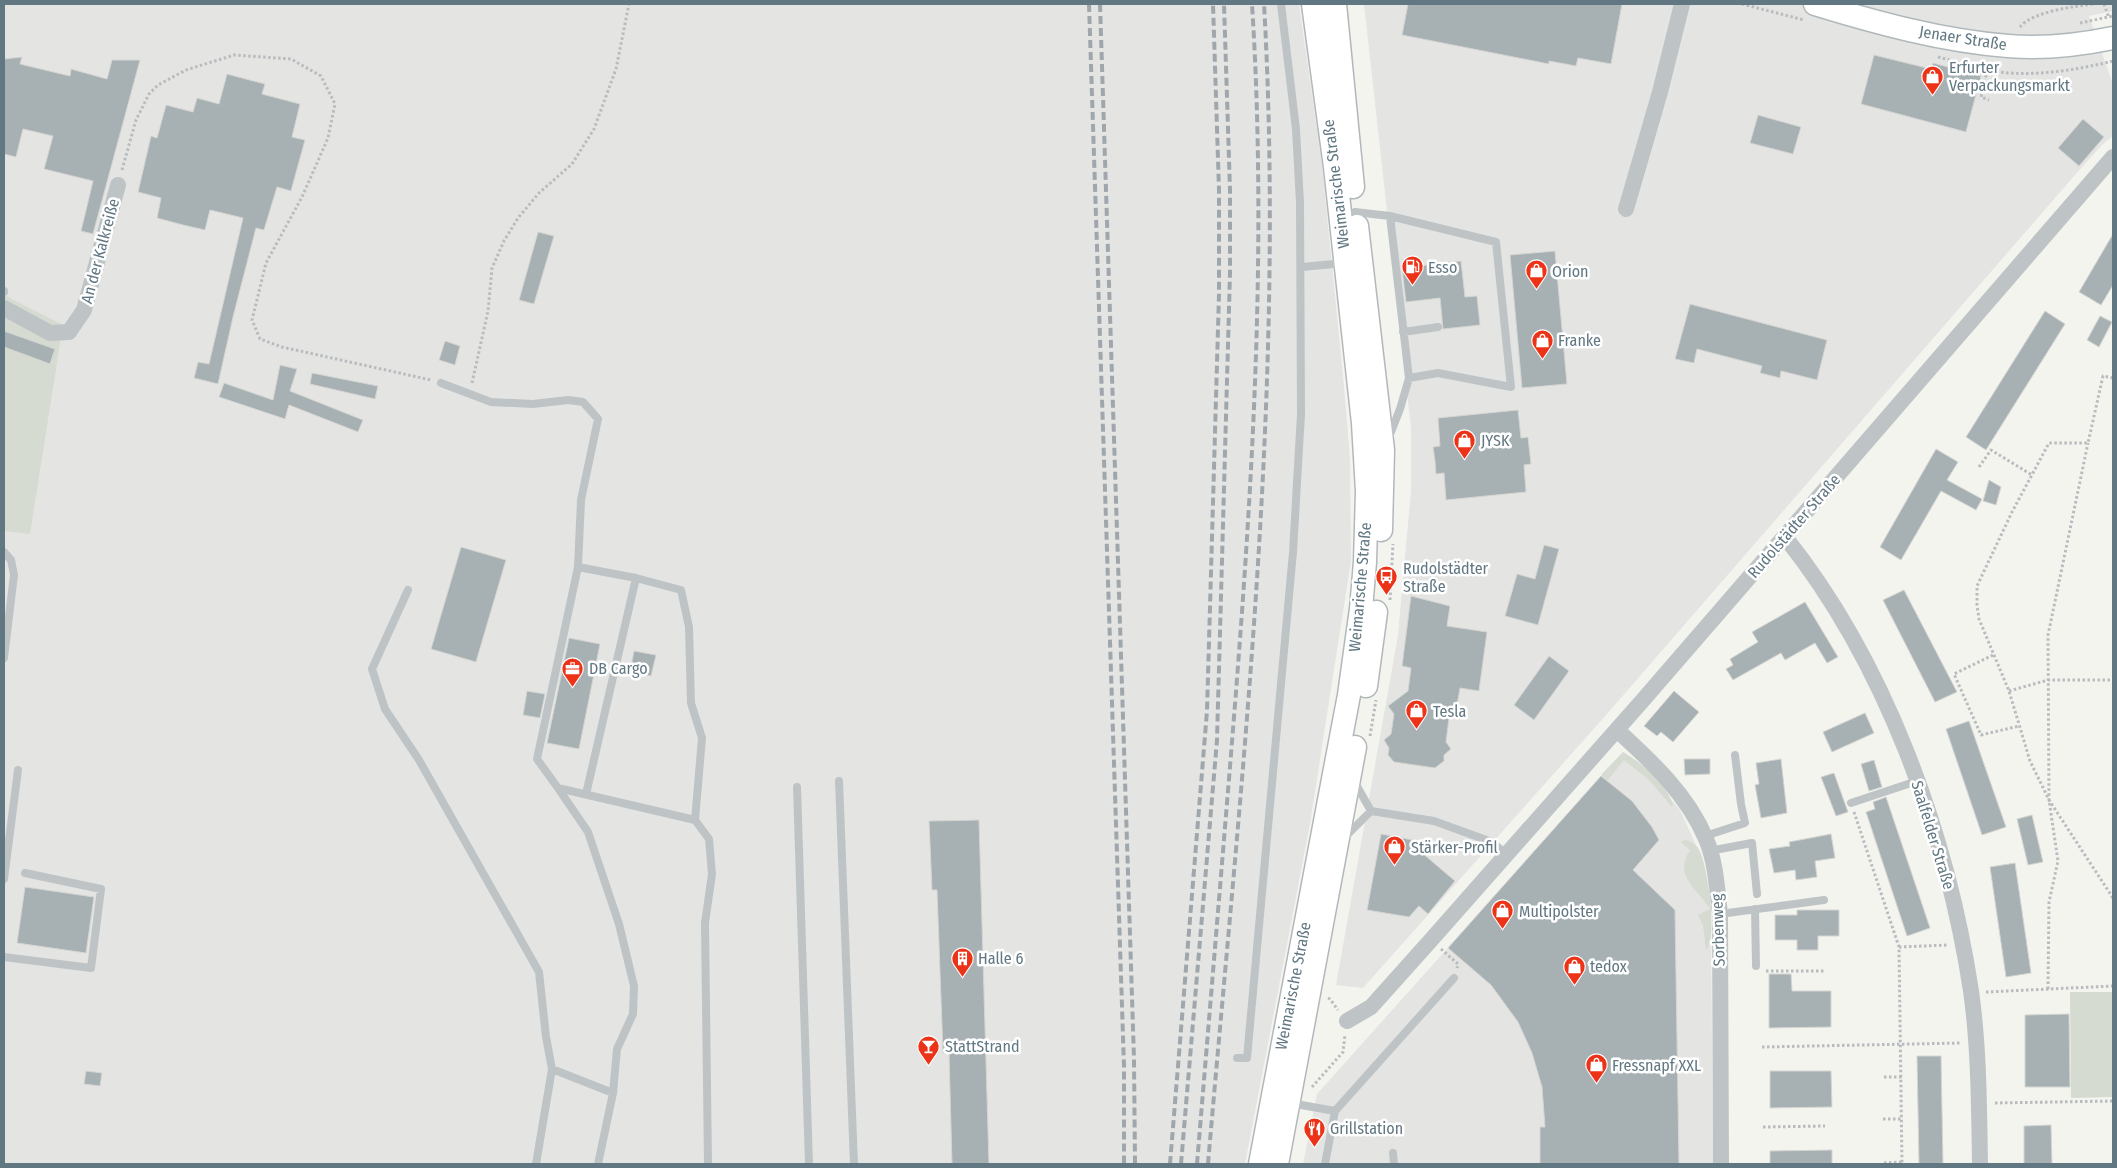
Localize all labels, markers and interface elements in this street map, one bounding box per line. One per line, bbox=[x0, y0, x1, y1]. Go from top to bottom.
street label: Jenaer Straße bbox=[1918, 22, 2008, 54]
place label: Erfurter Verpackungsmarkt bbox=[1949, 58, 2071, 95]
shop icon: Erfurter Verpackungsmarkt bbox=[1921, 64, 1945, 95]
street label: Weimarische Straße bbox=[1319, 118, 1353, 250]
street label: An der Kalkreiße bbox=[77, 196, 123, 305]
fuel station icon: Esso bbox=[1400, 255, 1424, 286]
place label: Esso bbox=[1428, 258, 1457, 277]
shop icon: Orion bbox=[1524, 259, 1548, 290]
place label: Orion bbox=[1552, 262, 1589, 281]
shop icon: Franke bbox=[1530, 328, 1554, 359]
place label: Franke bbox=[1558, 331, 1601, 350]
shop icon: JYSK bbox=[1453, 428, 1477, 459]
place label: JYSK bbox=[1481, 431, 1510, 450]
street label: Rudolstädter Straße bbox=[1744, 470, 1844, 582]
street label: Weimarische Straße bbox=[1345, 521, 1375, 653]
place label: Rudolstädter Straße bbox=[1403, 559, 1489, 596]
bus stop icon: Rudolstädter Straße bbox=[1375, 565, 1399, 596]
office icon: DB Cargo bbox=[561, 656, 585, 687]
place label: DB Cargo bbox=[589, 659, 648, 678]
shop icon: Tesla bbox=[1405, 699, 1429, 730]
place label: Tesla bbox=[1433, 702, 1466, 721]
street label: Saalfelder Straße bbox=[1907, 778, 1959, 892]
shop icon: Stärker-Profil bbox=[1383, 835, 1407, 866]
place label: Stärker-Profil bbox=[1411, 838, 1498, 857]
street label: Sorbenweg bbox=[1707, 893, 1729, 967]
shop icon: Multipolster bbox=[1491, 899, 1515, 930]
place label: Multipolster bbox=[1519, 902, 1599, 921]
street label: Weimarische Straße bbox=[1271, 920, 1315, 1052]
building icon: Halle 6 bbox=[950, 946, 974, 977]
place label: Halle 6 bbox=[978, 949, 1023, 968]
shop icon: tedox bbox=[1562, 954, 1586, 985]
place label: tedox bbox=[1590, 957, 1627, 976]
bar icon: StattStrand bbox=[917, 1034, 941, 1065]
place label: StattStrand bbox=[945, 1037, 1019, 1056]
shop icon: Fressnapf XXL bbox=[1584, 1053, 1608, 1084]
place label: Fressnapf XXL bbox=[1612, 1056, 1701, 1075]
restaurant icon: Grillstation bbox=[1302, 1116, 1326, 1147]
place label: Grillstation bbox=[1330, 1119, 1403, 1138]

